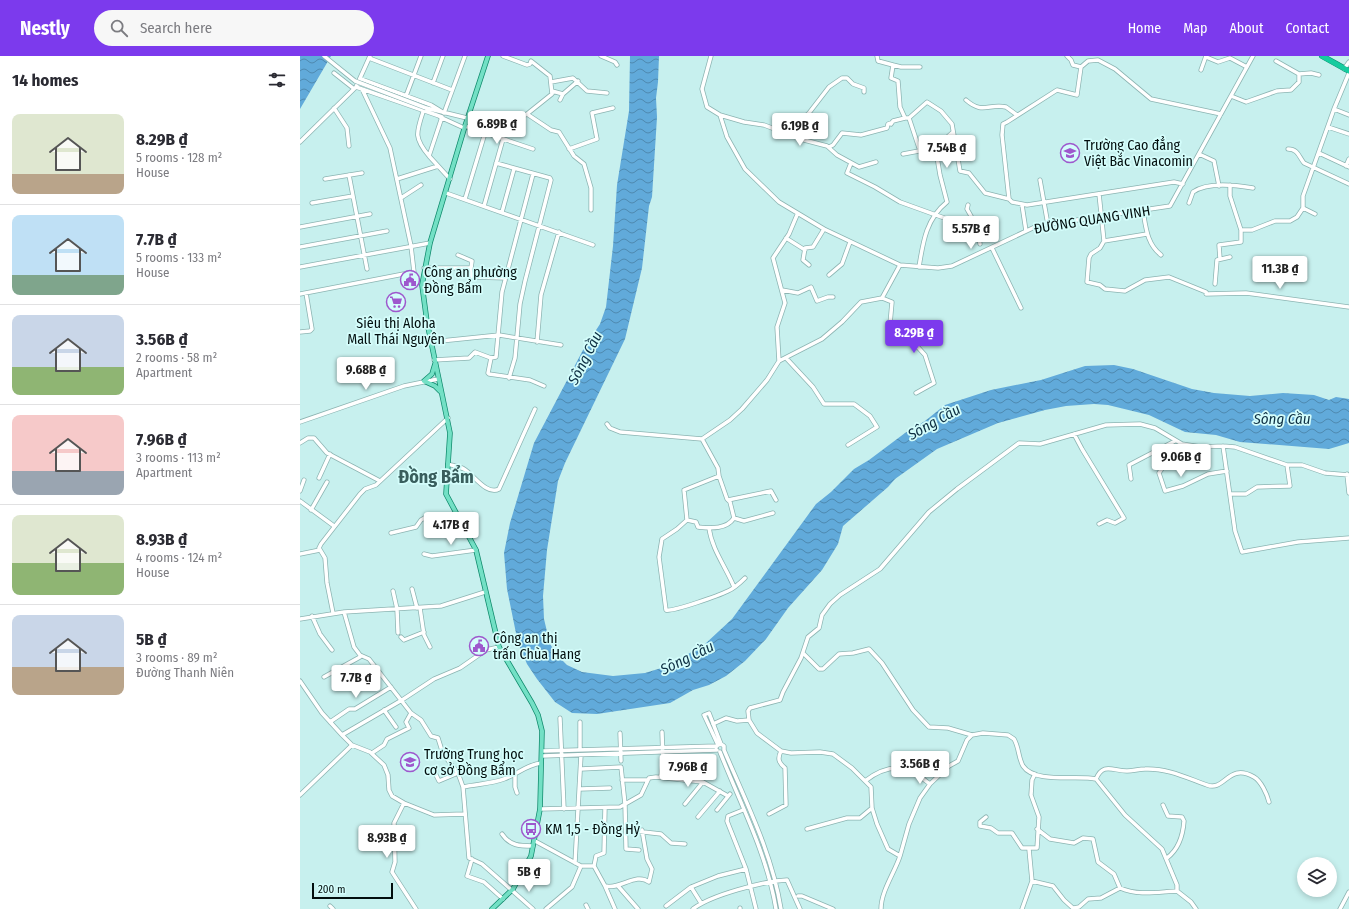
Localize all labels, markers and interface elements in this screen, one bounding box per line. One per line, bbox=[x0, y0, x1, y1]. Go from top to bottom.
search box bbox=[94, 10, 374, 46]
text: Nestly bbox=[20, 17, 70, 40]
icon: search bbox=[108, 17, 130, 39]
text: Search here bbox=[140, 19, 212, 37]
text: Home bbox=[1128, 20, 1161, 37]
text: Map bbox=[1183, 20, 1207, 37]
text: About bbox=[1229, 20, 1264, 37]
text: Contact bbox=[1286, 20, 1329, 37]
icon: filters bbox=[266, 69, 288, 91]
text: 14 homes bbox=[12, 70, 79, 91]
pin: 6.89B ₫ bbox=[460, 111, 534, 145]
pin: 6.19B ₫ bbox=[763, 113, 837, 147]
text: 6.89B ₫ bbox=[477, 116, 517, 131]
text: 6.19B ₫ bbox=[781, 118, 819, 133]
text: 8.29B ₫ bbox=[136, 129, 188, 150]
icon: home bbox=[44, 130, 92, 178]
pin: 7.54B ₫ bbox=[910, 135, 984, 169]
place label: Trường Cao đẳng Việt Bắc Vinacomin bbox=[1084, 136, 1193, 170]
text: 7.54B ₫ bbox=[928, 140, 966, 155]
school or university icon: Trường Cao đẳng Việt Bắc Vinacomin bbox=[1059, 142, 1081, 164]
text: 5 rooms · 128 m² bbox=[136, 150, 222, 165]
text: House bbox=[136, 165, 170, 180]
street label: ĐƯỜNG QUANG VINH bbox=[1032, 201, 1151, 238]
pin: 5.57B ₫ bbox=[934, 216, 1008, 250]
text: 5.57B ₫ bbox=[952, 221, 990, 236]
text: 7.7B ₫ bbox=[136, 229, 177, 250]
icon: home bbox=[44, 231, 92, 279]
text: 5 rooms · 133 m² bbox=[136, 250, 222, 265]
pin: 11.3B ₫ bbox=[1243, 256, 1317, 290]
text: 11.3B ₫ bbox=[1261, 261, 1299, 276]
place label: Công an phường Đồng Bẩm bbox=[424, 264, 517, 297]
text: House bbox=[136, 265, 170, 280]
public building icon: Công an phường Đồng Bẩm bbox=[399, 269, 421, 291]
supermarket icon: Siêu thị Aloha Mall Thái Nguyên bbox=[385, 291, 407, 313]
place label: Siêu thị Aloha Mall Thái Nguyên bbox=[347, 315, 445, 348]
pin: 8.29B ₫ bbox=[877, 320, 951, 354]
text: 8.29B ₫ bbox=[894, 325, 934, 340]
water label: Sông Cầu bbox=[564, 328, 606, 388]
text: 3.56B ₫ bbox=[136, 329, 188, 350]
icon: home bbox=[44, 331, 92, 379]
text: 2 rooms · 58 m² bbox=[136, 350, 217, 365]
pin: 9.68B ₫ bbox=[329, 357, 403, 391]
text: 9.68B ₫ bbox=[346, 362, 386, 377]
text: Apartment bbox=[136, 365, 192, 380]
water label: Sông Cầu bbox=[904, 400, 964, 444]
water label: Sông Cầu bbox=[1252, 410, 1311, 428]
text: 7.96B ₫ bbox=[136, 429, 187, 450]
icon: home bbox=[44, 431, 92, 479]
pin: 9.06B ₫ bbox=[1144, 444, 1218, 478]
text: 9.06B ₫ bbox=[1161, 449, 1201, 464]
text: 3 rooms · 113 m² bbox=[136, 450, 221, 465]
district label: Đồng Bẩm bbox=[398, 464, 474, 488]
text: Apartment bbox=[136, 465, 192, 480]
pin: 4.17B ₫ bbox=[414, 512, 488, 546]
text: 4.17B ₫ bbox=[433, 517, 469, 532]
text: 8.93B ₫ bbox=[136, 529, 187, 550]
icon: home bbox=[44, 531, 92, 579]
text: 4 rooms · 124 m² bbox=[136, 550, 222, 565]
text: House bbox=[136, 565, 170, 580]
text: 5B ₫ bbox=[136, 629, 167, 650]
place label: Công an thị trấn Chùa Hang bbox=[493, 630, 581, 663]
icon: home bbox=[44, 631, 92, 679]
public building icon: Công an thị trấn Chùa Hang bbox=[468, 635, 490, 657]
water label: Sông Cầu bbox=[656, 637, 717, 679]
text: 3 rooms · 89 m² bbox=[136, 650, 218, 665]
text: Đường Thanh Niên bbox=[136, 665, 234, 680]
pin: 7.7B ₫ bbox=[323, 665, 389, 699]
text: 7.7B ₫ bbox=[340, 670, 372, 685]
place label: Trường Trung học cơ sở Đồng Bẩm bbox=[424, 746, 523, 779]
school or university icon: Trường Trung học cơ sở Đồng Bẩm bbox=[399, 751, 421, 773]
pin: 3.56B ₫ bbox=[883, 751, 957, 785]
pin: 7.96B ₫ bbox=[651, 754, 725, 788]
text: 3.56B ₫ bbox=[900, 756, 940, 771]
text: 7.96B ₫ bbox=[669, 759, 707, 774]
bus stop icon: KM 1,5 - Đồng Hỷ bbox=[520, 818, 542, 840]
place label: KM 1,5 - Đồng Hỷ bbox=[545, 820, 641, 838]
pin: 8.93B ₫ bbox=[350, 825, 424, 859]
text: 8.93B ₫ bbox=[367, 830, 407, 845]
map controls bbox=[1297, 857, 1337, 897]
button: layers bbox=[1297, 857, 1337, 897]
pin: 5B ₫ bbox=[505, 859, 553, 893]
text: 5B ₫ bbox=[517, 864, 541, 879]
scale bar bbox=[312, 881, 393, 900]
text: 200 m bbox=[318, 883, 345, 896]

